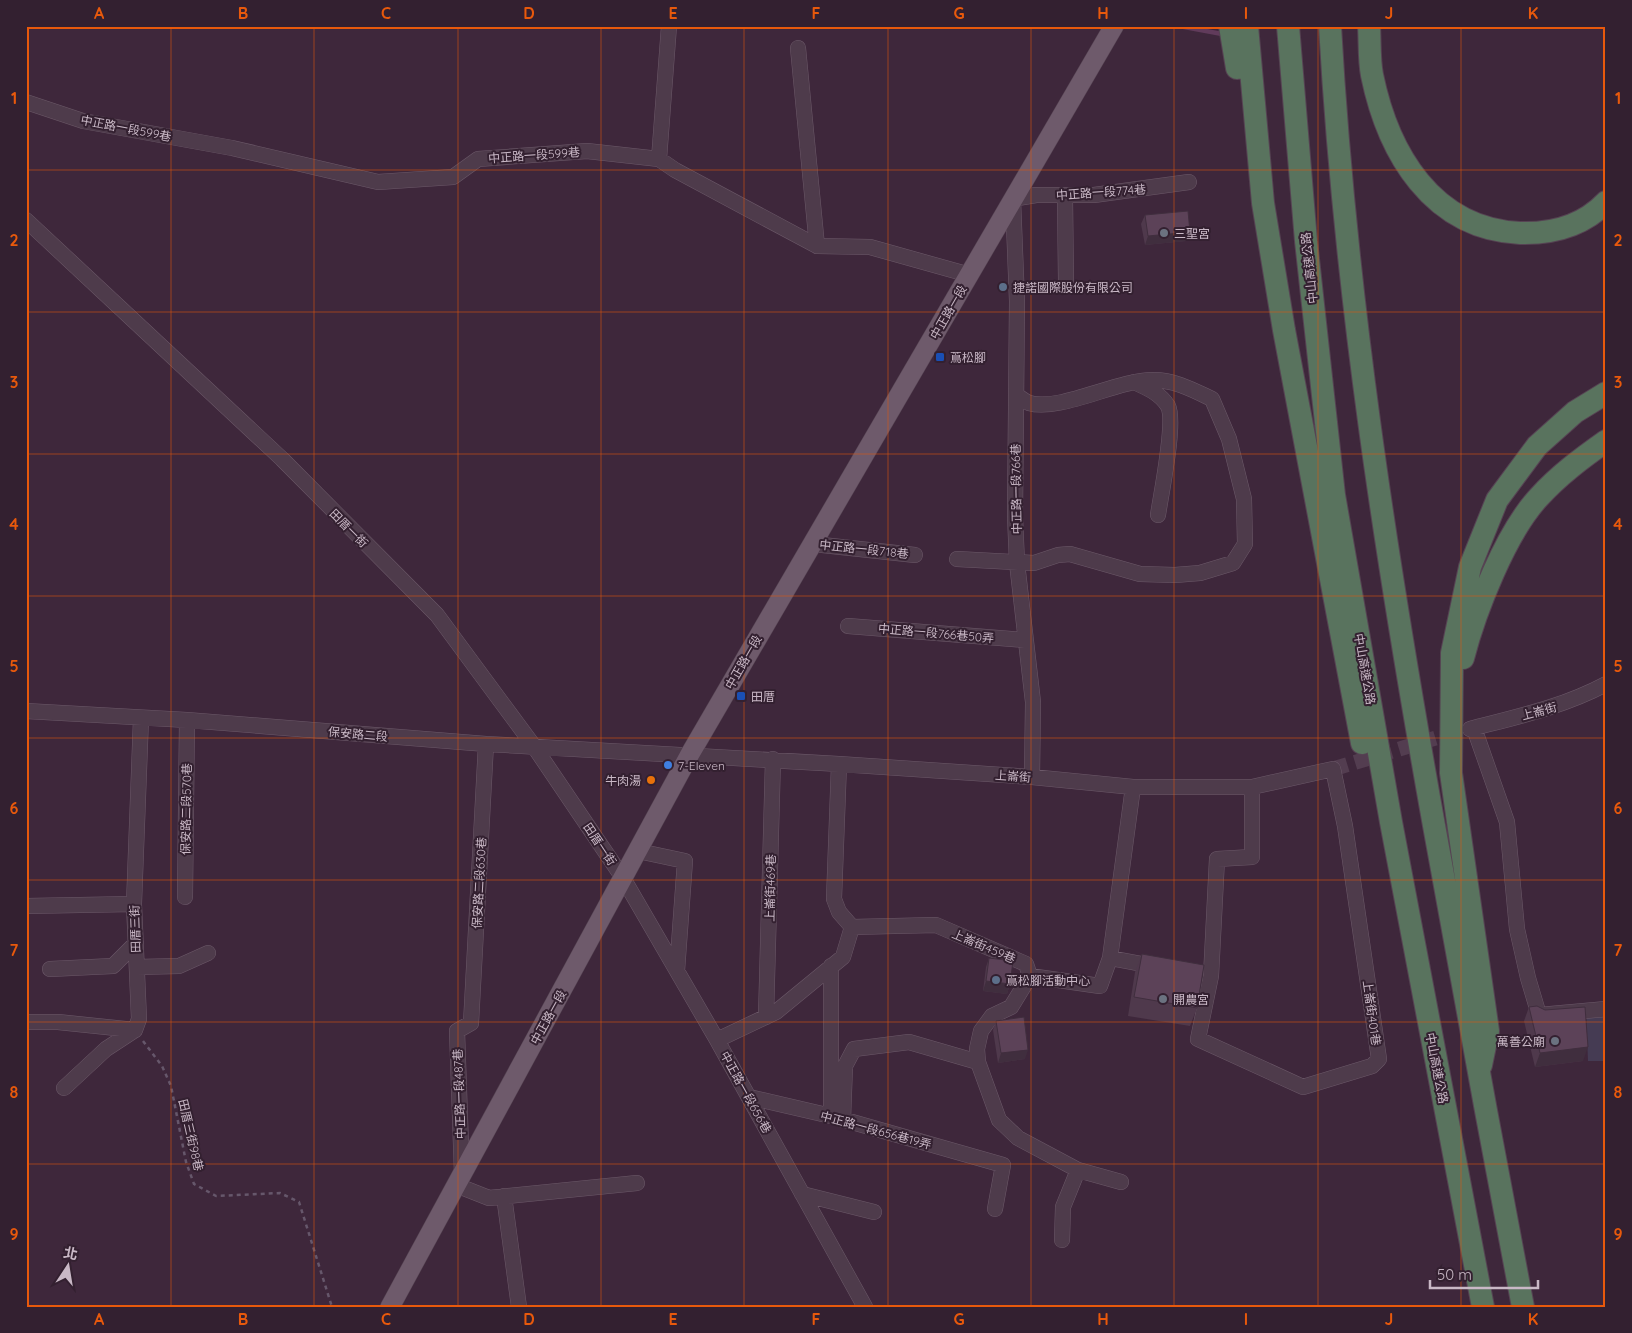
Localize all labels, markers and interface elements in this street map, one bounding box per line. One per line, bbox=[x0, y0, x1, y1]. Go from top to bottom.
text: A bbox=[94, 3, 105, 23]
text: B bbox=[238, 3, 248, 23]
text: C bbox=[381, 3, 391, 23]
text: D bbox=[523, 3, 535, 23]
text: E bbox=[668, 3, 678, 23]
text: F bbox=[812, 3, 821, 23]
text: G bbox=[953, 3, 965, 23]
text: H bbox=[1097, 3, 1109, 23]
text: I bbox=[1244, 3, 1248, 23]
text: J bbox=[1385, 3, 1393, 23]
text: K bbox=[1528, 3, 1538, 23]
text: 1 bbox=[11, 88, 17, 108]
text: 1 bbox=[1615, 88, 1621, 108]
street label: 中正路一段599巷 bbox=[79, 112, 173, 144]
street label: 中正路一段599巷 bbox=[488, 144, 580, 166]
street label: 中正路一段774巷 bbox=[1056, 181, 1146, 203]
place label: 三聖宮 bbox=[1174, 226, 1210, 241]
marker: 三聖宮 bbox=[1158, 227, 1170, 239]
text: 2 bbox=[9, 230, 19, 250]
text: 2 bbox=[1613, 230, 1623, 250]
street label: 中山高速公路 bbox=[1298, 231, 1320, 305]
place label: 捷諾國際股份有限公司 bbox=[1013, 280, 1133, 295]
marker: 捷諾國際股份有限公司 bbox=[997, 281, 1009, 293]
street label: 中正路一段 bbox=[927, 282, 969, 342]
place label: 蔦松腳 bbox=[950, 350, 986, 365]
marker: 蔦松腳 bbox=[934, 351, 946, 363]
text: 3 bbox=[10, 372, 18, 392]
text: 3 bbox=[1614, 372, 1622, 392]
street label: 中正路一段766巷 bbox=[1008, 444, 1024, 534]
street label: 田厝一街 bbox=[327, 506, 371, 550]
text: 4 bbox=[9, 514, 19, 534]
text: 4 bbox=[1613, 514, 1623, 534]
street label: 中正路一段718巷 bbox=[819, 537, 909, 561]
street label: 中正路一段766巷50弄 bbox=[877, 620, 995, 646]
street label: 中正路一段 bbox=[722, 632, 764, 692]
street label: 中山高速公路 bbox=[1351, 632, 1379, 706]
text: 5 bbox=[9, 656, 19, 676]
text: 5 bbox=[1613, 656, 1623, 676]
place label: 田厝 bbox=[751, 689, 775, 704]
marker: 田厝 bbox=[735, 690, 747, 702]
street label: 上崙街 bbox=[1520, 699, 1558, 723]
street label: 保安路二段 bbox=[327, 724, 389, 744]
place label: 7-Eleven bbox=[678, 758, 725, 773]
marker: 7-Eleven bbox=[662, 759, 674, 771]
street label: 保安路二段570巷 bbox=[178, 763, 194, 855]
street label: 上崙街 bbox=[995, 767, 1031, 785]
place label: 牛肉湯 bbox=[605, 773, 641, 788]
marker: 牛肉湯 bbox=[645, 774, 657, 786]
text: 6 bbox=[10, 798, 19, 818]
text: 6 bbox=[1614, 798, 1623, 818]
street label: 田厝一街 bbox=[580, 820, 620, 868]
street label: 保安路二段630巷 bbox=[469, 837, 489, 929]
street label: 上崙街469巷 bbox=[762, 854, 778, 922]
street label: 田厝三街 bbox=[127, 905, 143, 953]
street label: 上崙街459巷 bbox=[950, 926, 1018, 966]
text: 7 bbox=[10, 940, 19, 960]
text: 7 bbox=[1614, 940, 1623, 960]
place label: 蔦松腳活動中心 bbox=[1006, 973, 1090, 988]
marker: 蔦松腳活動中心 bbox=[990, 974, 1002, 986]
street label: 上崙街401巷 bbox=[1360, 979, 1384, 1047]
street label: 中正路一段 bbox=[527, 987, 569, 1047]
place label: 開農宮 bbox=[1173, 992, 1209, 1007]
marker: 開農宮 bbox=[1157, 993, 1169, 1005]
street label: 中山高速公路 bbox=[1423, 1031, 1451, 1105]
place label: 萬善公廟 bbox=[1497, 1034, 1545, 1049]
marker: 萬善公廟 bbox=[1549, 1035, 1561, 1047]
street label: 中正路一段487巷 bbox=[450, 1048, 468, 1140]
street label: 中正路一段656巷 bbox=[717, 1048, 775, 1136]
text: 8 bbox=[10, 1082, 19, 1102]
text: 8 bbox=[1614, 1082, 1623, 1102]
street label: 田厝三街98巷 bbox=[175, 1098, 207, 1172]
street label: 中正路一段656巷19弄 bbox=[819, 1108, 933, 1152]
text: 9 bbox=[9, 1224, 19, 1244]
text: 9 bbox=[1613, 1224, 1623, 1244]
north arrow bbox=[42, 1240, 92, 1290]
text: 北 bbox=[62, 1243, 79, 1264]
scale bar bbox=[1430, 1258, 1537, 1290]
text: 50 m bbox=[1437, 1265, 1472, 1284]
text: A bbox=[94, 1309, 105, 1329]
text: B bbox=[238, 1309, 248, 1329]
text: C bbox=[381, 1309, 391, 1329]
text: D bbox=[523, 1309, 535, 1329]
text: E bbox=[668, 1309, 678, 1329]
text: F bbox=[812, 1309, 821, 1329]
text: G bbox=[953, 1309, 965, 1329]
text: H bbox=[1097, 1309, 1109, 1329]
text: I bbox=[1244, 1309, 1248, 1329]
text: J bbox=[1385, 1309, 1393, 1329]
text: K bbox=[1528, 1309, 1538, 1329]

